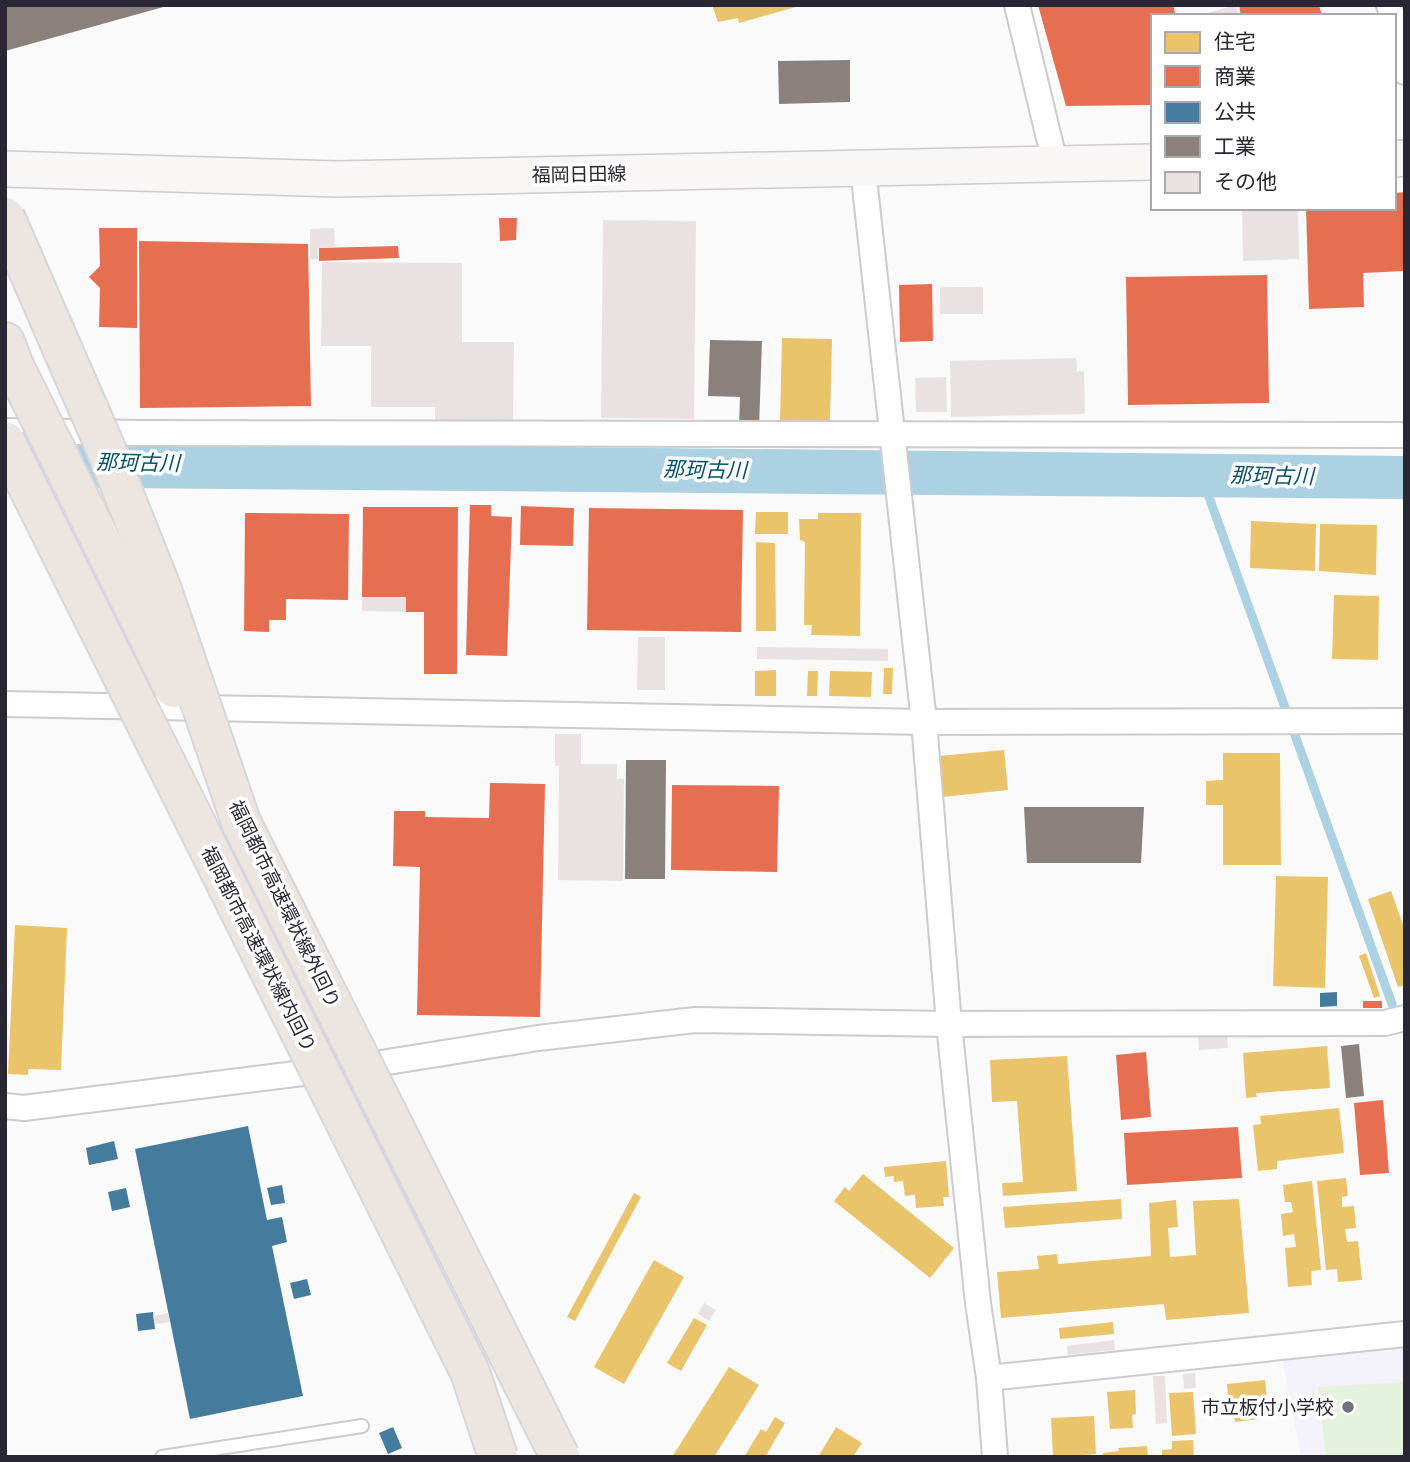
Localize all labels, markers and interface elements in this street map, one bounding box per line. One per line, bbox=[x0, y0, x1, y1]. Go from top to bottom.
legend bbox=[1151, 14, 1396, 210]
text: 住宅 bbox=[1214, 25, 1256, 57]
text: 商業 bbox=[1214, 60, 1256, 92]
text: 公共 bbox=[1214, 95, 1256, 127]
text: 工業 bbox=[1214, 130, 1256, 162]
street label: 福岡日田線 bbox=[531, 158, 627, 189]
text: その他 bbox=[1214, 165, 1277, 197]
water label: 那珂古川 bbox=[96, 445, 182, 479]
water label: 那珂古川 bbox=[663, 452, 749, 486]
water label: 那珂古川 bbox=[1230, 458, 1316, 492]
street label: 福岡都市高速環状線外回り bbox=[222, 795, 348, 1013]
street label: 福岡都市高速環状線内回り bbox=[195, 841, 324, 1057]
place label: 市立板付小学校 bbox=[1201, 1392, 1334, 1421]
marker: 市立板付小学校 bbox=[1340, 1399, 1356, 1415]

